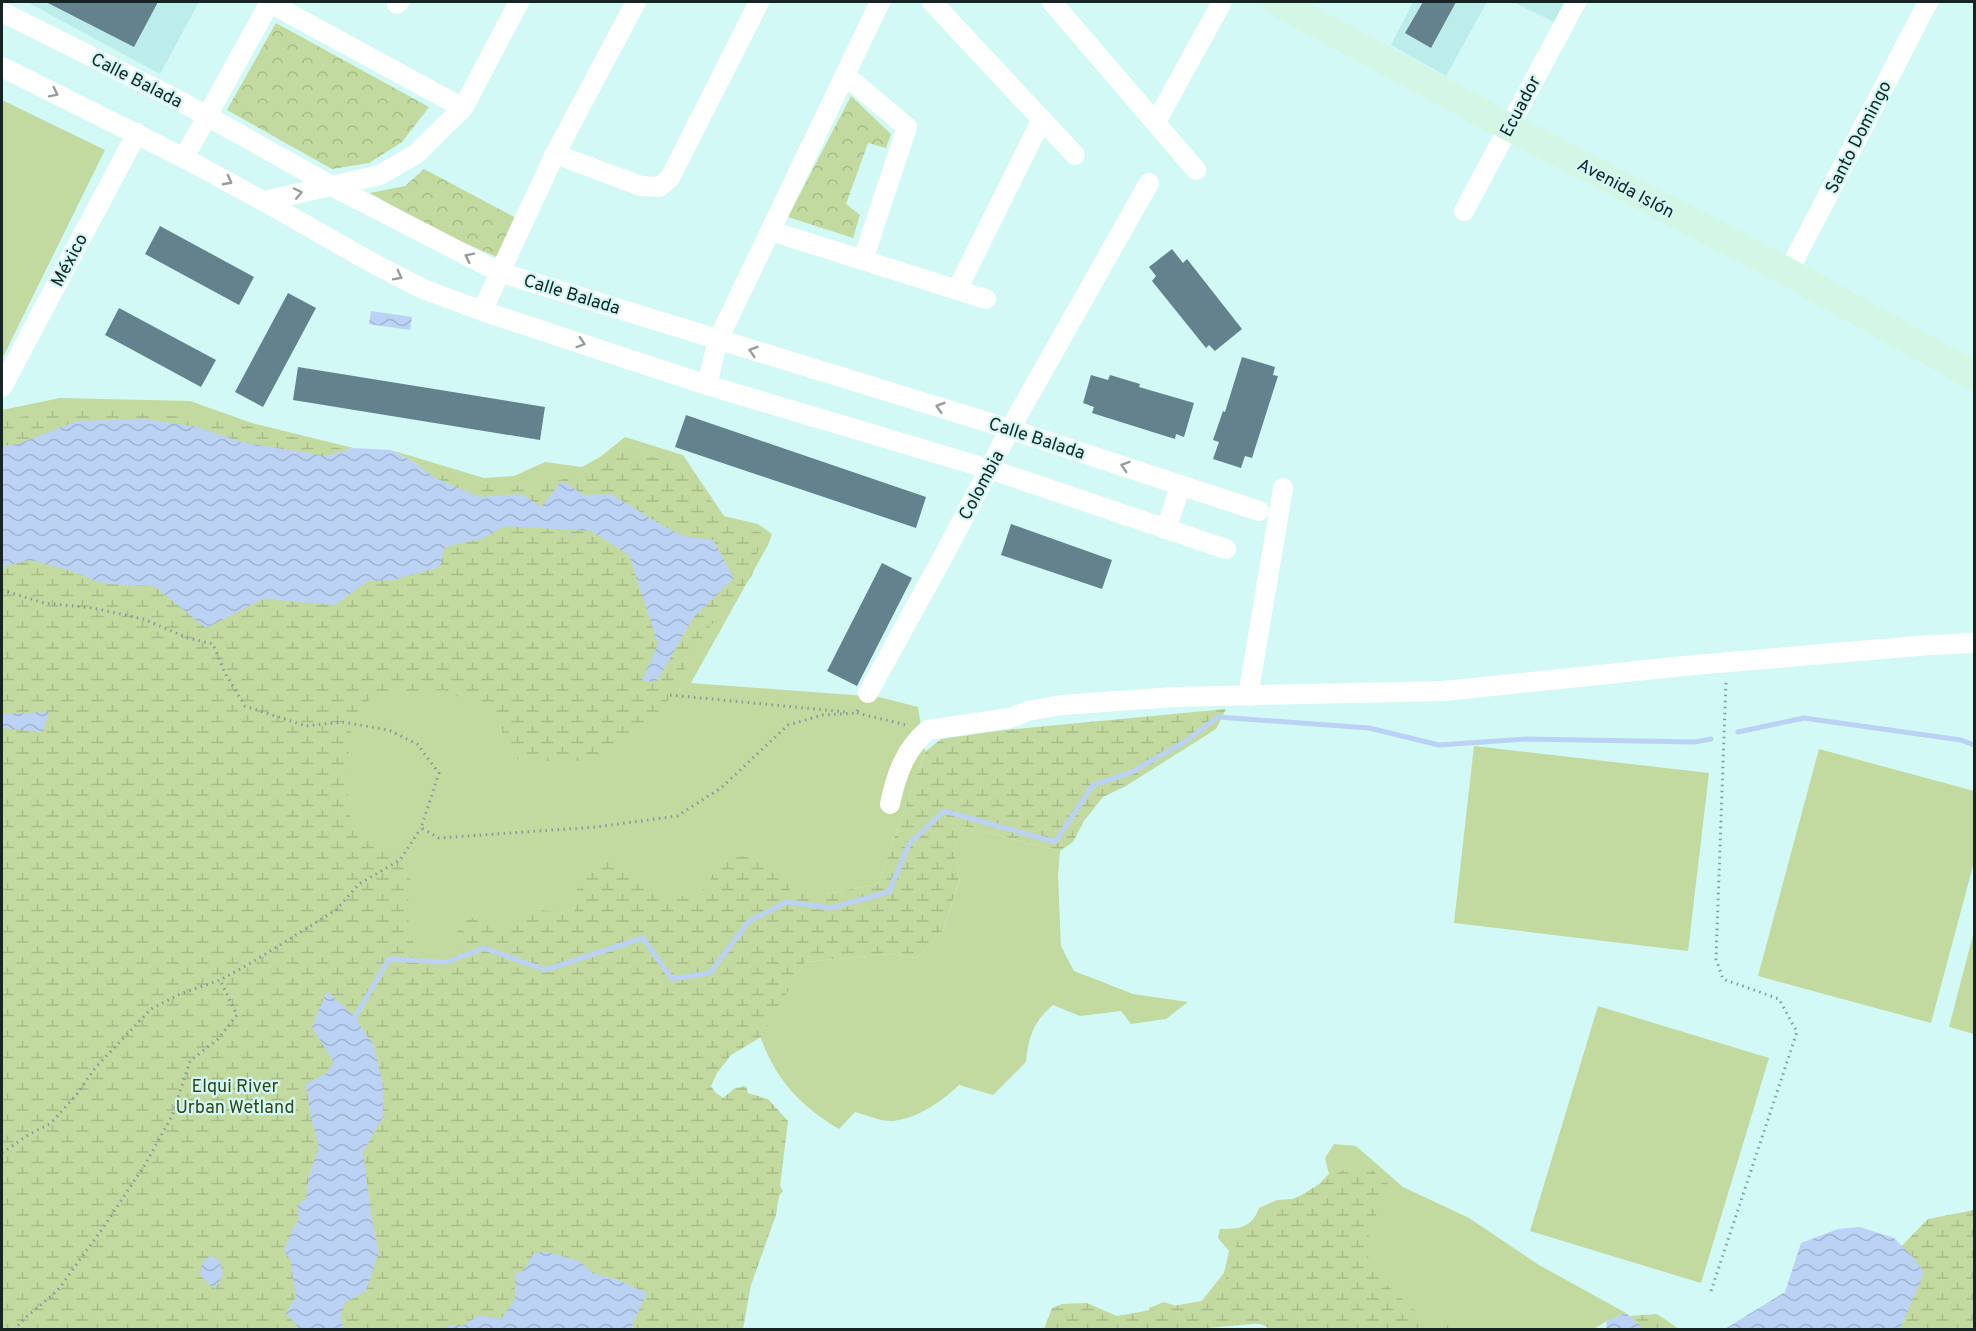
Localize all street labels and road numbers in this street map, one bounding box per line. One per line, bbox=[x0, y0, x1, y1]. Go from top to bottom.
street label: Calle Balada bbox=[87, 48, 186, 114]
street label: Ecuador bbox=[1496, 72, 1547, 141]
street label: Santo Domingo bbox=[1821, 77, 1898, 198]
street label: Avenida Islón bbox=[1573, 154, 1678, 225]
street label: México bbox=[47, 230, 94, 291]
street label: Calle Balada bbox=[520, 270, 623, 321]
street label: Calle Balada bbox=[985, 413, 1088, 466]
street label: Colombia bbox=[954, 447, 1010, 525]

